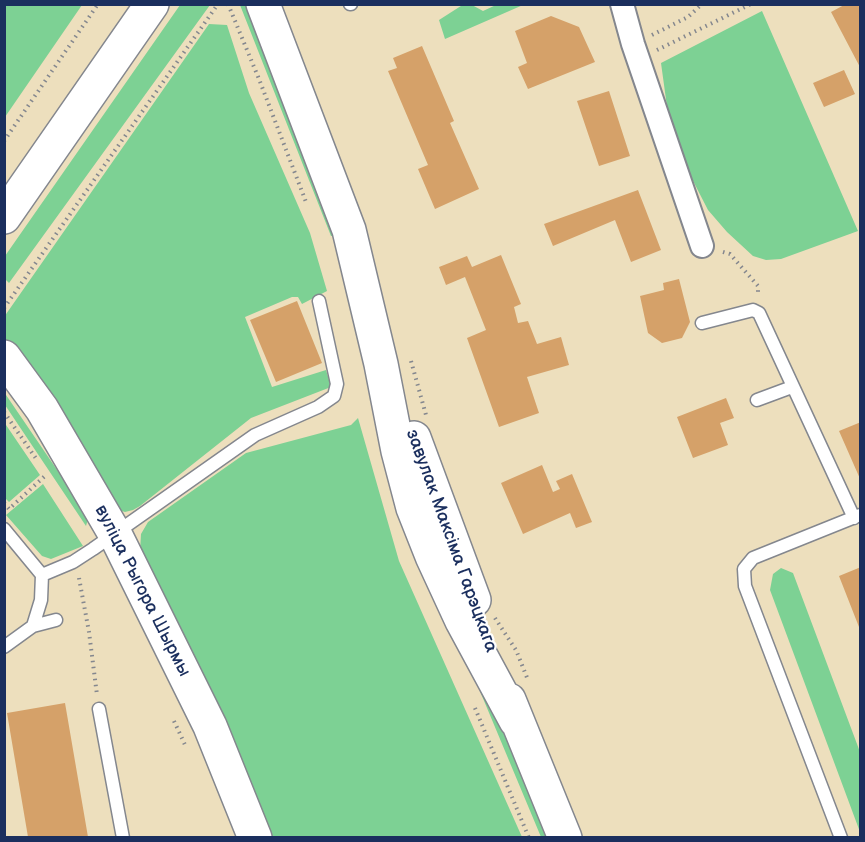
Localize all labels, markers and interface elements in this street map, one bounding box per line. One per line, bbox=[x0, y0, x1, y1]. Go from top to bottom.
street label: завулак Максіма Гарэцкага bbox=[401, 427, 501, 655]
street label: вуліца Рыгора Шырмы bbox=[89, 502, 195, 680]

